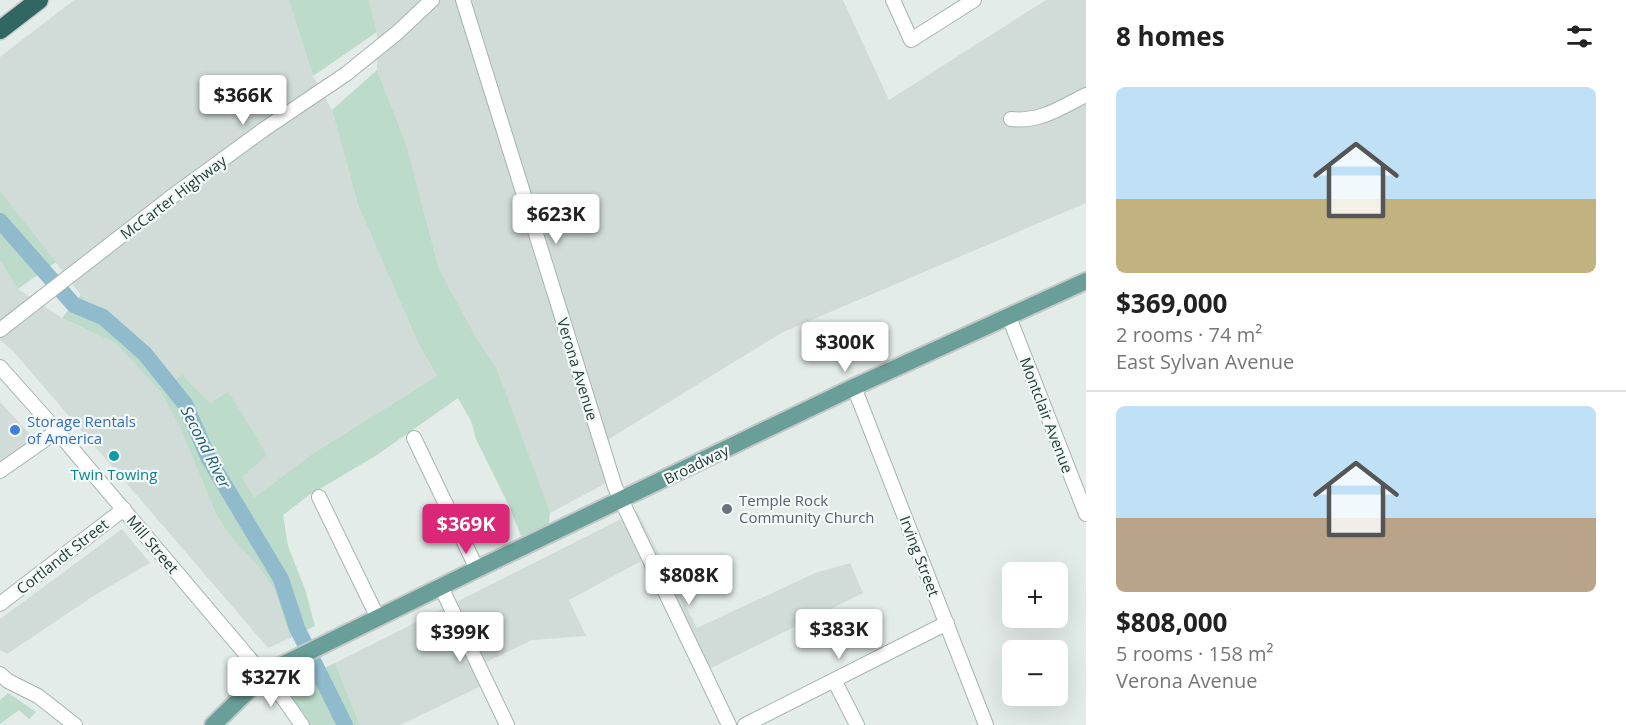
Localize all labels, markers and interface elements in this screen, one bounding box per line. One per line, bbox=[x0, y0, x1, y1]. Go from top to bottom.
text: 8 homes bbox=[1116, 18, 1225, 54]
icon: filters bbox=[1563, 20, 1596, 53]
pin: $366K bbox=[201, 75, 285, 126]
text: $366K bbox=[213, 81, 273, 108]
icon: home bbox=[1302, 126, 1410, 234]
street label: McCarter Highway bbox=[116, 150, 231, 244]
pin: $623K bbox=[514, 194, 598, 245]
text: $623K bbox=[526, 200, 586, 227]
text: $369,000 bbox=[1116, 285, 1227, 321]
street label: Verona Avenue bbox=[553, 315, 603, 423]
text: 2 rooms · 74 m² bbox=[1116, 321, 1262, 348]
pin: $300K bbox=[803, 322, 887, 373]
text: $300K bbox=[815, 328, 875, 355]
text: East Sylvan Avenue bbox=[1116, 348, 1294, 375]
street label: Montclair Avenue bbox=[1016, 354, 1078, 476]
water label: Second River bbox=[176, 402, 236, 493]
place label: Storage Rentals of America bbox=[27, 411, 136, 448]
marker: Storage Rentals of America bbox=[8, 423, 22, 437]
street label: Broadway bbox=[660, 439, 732, 488]
icon: home bbox=[1302, 445, 1410, 553]
marker: Twin Towing bbox=[107, 449, 121, 463]
place label: Twin Towing bbox=[71, 464, 157, 484]
place label: Temple Rock Community Church bbox=[739, 490, 875, 527]
marker: Temple Rock Community Church bbox=[720, 502, 734, 516]
pin: $369K bbox=[424, 504, 508, 555]
text: $369K bbox=[436, 510, 496, 537]
street label: Mill Street bbox=[123, 511, 183, 577]
street label: Irving Street bbox=[895, 513, 945, 599]
street label: Cortlandt Street bbox=[12, 514, 112, 598]
pin: $808K bbox=[647, 555, 731, 606]
text: $808K bbox=[659, 561, 719, 588]
map controls bbox=[1002, 562, 1068, 706]
button: + bbox=[1002, 562, 1068, 628]
text: $808,000 bbox=[1116, 604, 1227, 640]
pin: $383K bbox=[797, 609, 881, 660]
pin: $399K bbox=[418, 612, 502, 663]
text: $383K bbox=[809, 615, 869, 642]
text: $399K bbox=[430, 618, 490, 645]
button: − bbox=[1002, 640, 1068, 706]
text: 5 rooms · 158 m² bbox=[1116, 640, 1274, 667]
pin: $327K bbox=[229, 657, 313, 708]
text: $327K bbox=[241, 663, 301, 690]
text: Verona Avenue bbox=[1116, 667, 1258, 694]

